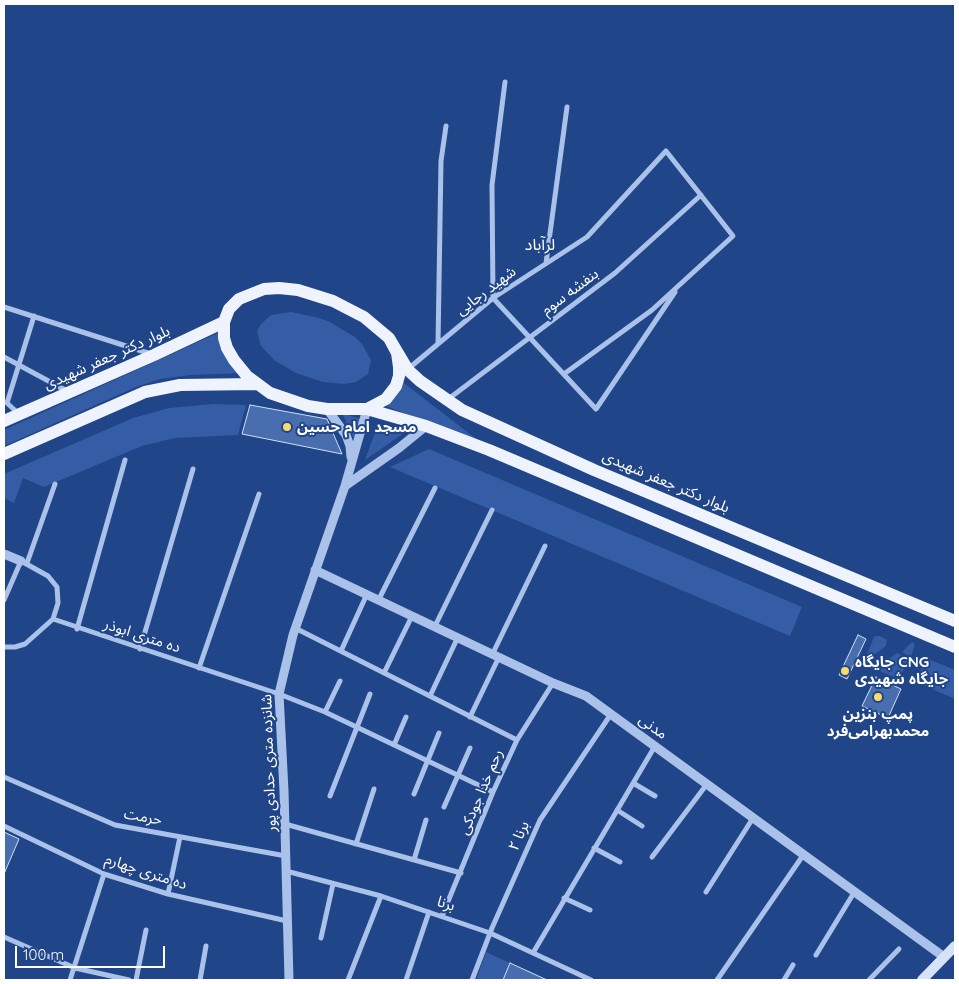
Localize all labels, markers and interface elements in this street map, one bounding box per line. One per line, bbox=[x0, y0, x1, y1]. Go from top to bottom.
district label: لرآباد bbox=[525, 235, 555, 255]
street label: شهید رجایی bbox=[452, 263, 520, 319]
street label: بنفشه سوم bbox=[538, 265, 602, 319]
street label: بلوار دکتر جعفر شهیدی bbox=[41, 322, 173, 394]
place label: مسجد امام حسین bbox=[297, 418, 417, 436]
marker: مسجد امام حسین bbox=[281, 421, 293, 433]
street label: بلوار دکتر جعفر شهیدی bbox=[600, 447, 732, 517]
street label: ده متری ابوذر bbox=[101, 615, 183, 657]
place label: جایگاه CNG جایگاه شهیدی bbox=[855, 653, 948, 688]
marker: جایگاه CNG جایگاه شهیدی bbox=[839, 665, 851, 677]
marker: پمپ بنزین محمد‌بهرامی‌فرد bbox=[872, 691, 884, 703]
street label: شانزده متری حدادی پور bbox=[258, 694, 280, 832]
place label: پمپ بنزین محمد‌بهرامی‌فرد bbox=[827, 705, 929, 740]
street label: مدنی bbox=[635, 711, 671, 743]
street label: رحم خدا جودکی bbox=[455, 747, 507, 837]
street label: حرمت bbox=[123, 805, 163, 829]
street label: برنا ۲ bbox=[505, 818, 533, 854]
street label: ده متری چهارم bbox=[103, 850, 189, 894]
street label: برنا bbox=[435, 893, 457, 915]
scale bar bbox=[18, 936, 168, 968]
text: 100 m bbox=[23, 945, 64, 964]

